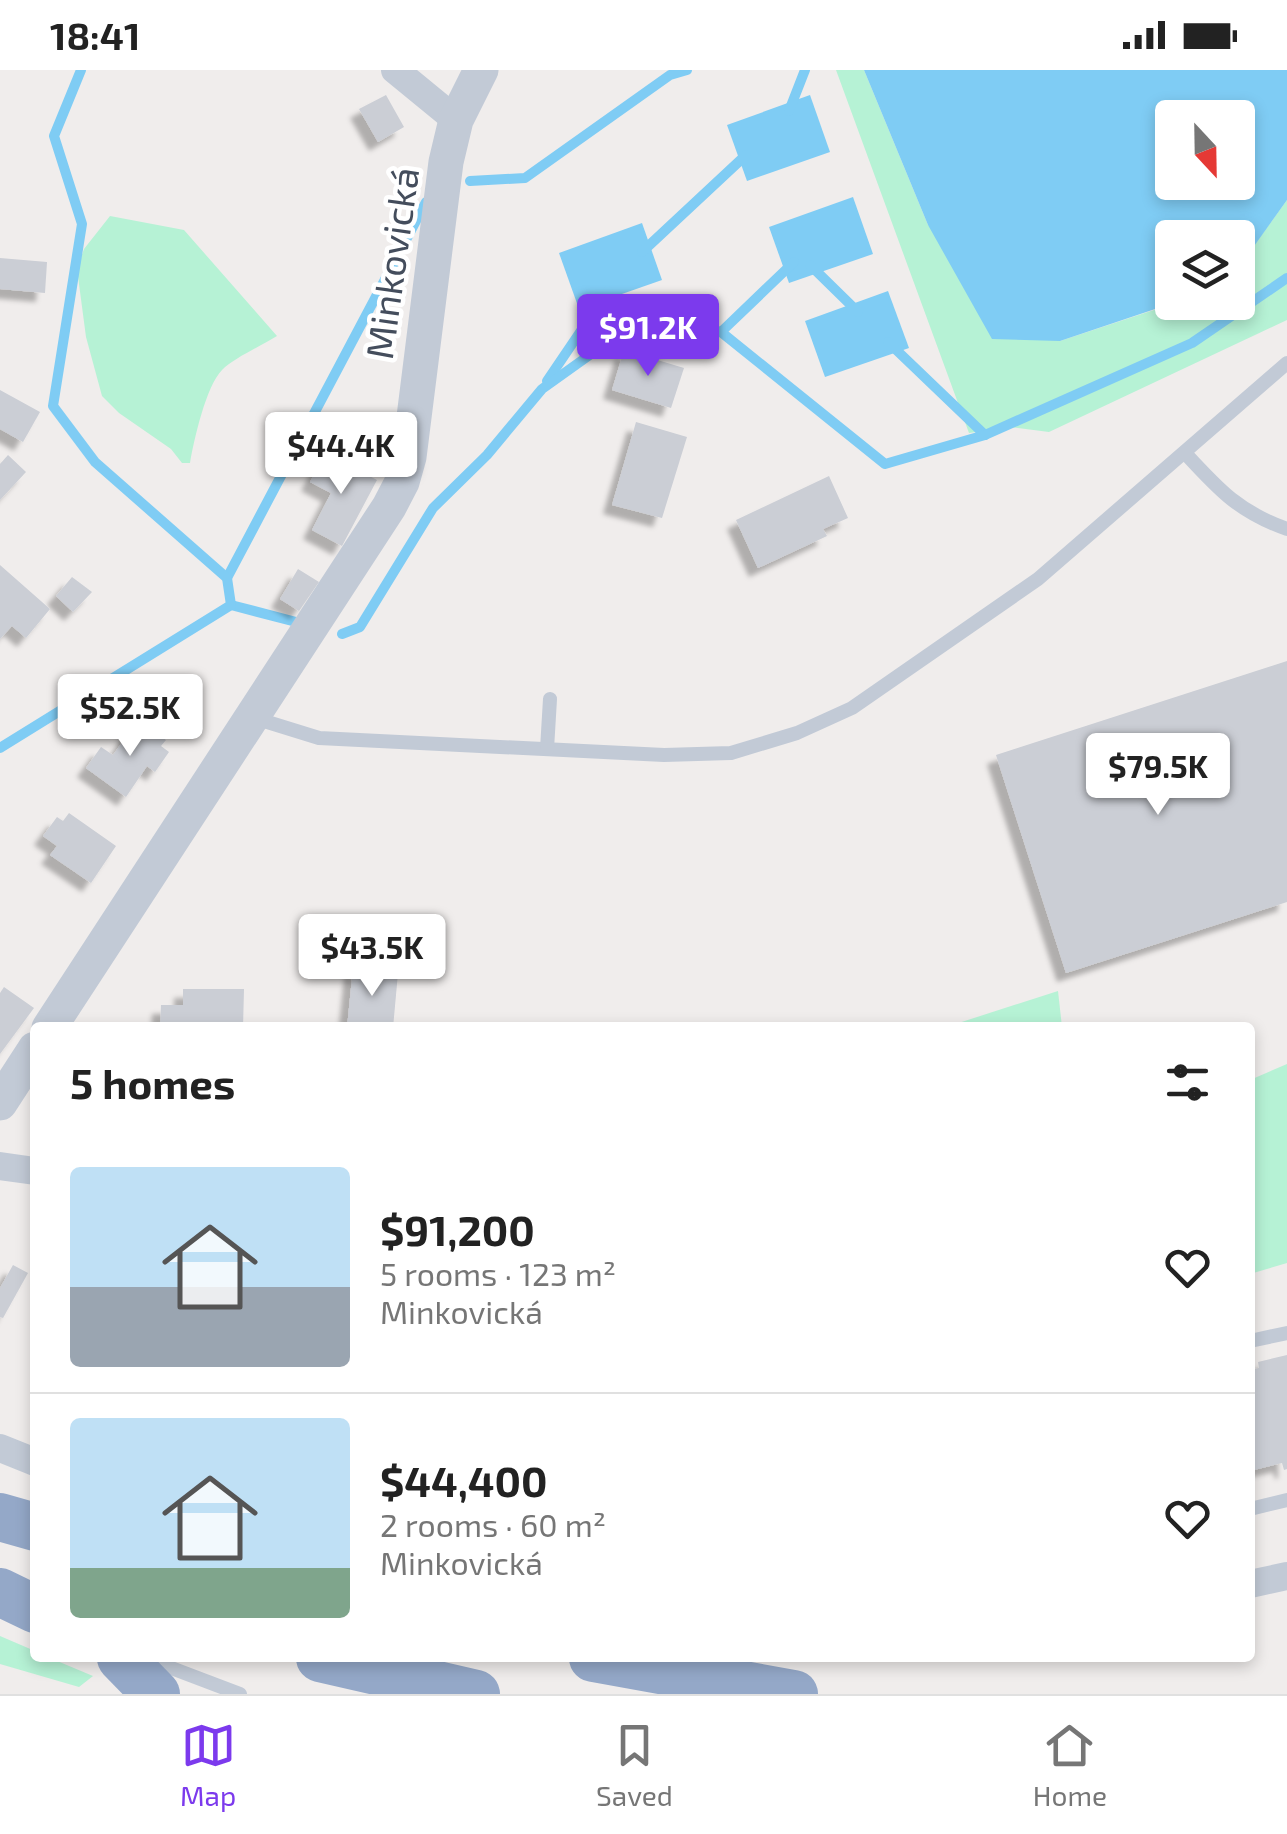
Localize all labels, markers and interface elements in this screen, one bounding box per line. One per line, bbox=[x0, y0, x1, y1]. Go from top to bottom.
text: 18:41 bbox=[50, 12, 140, 58]
north arrow bbox=[1155, 100, 1255, 200]
map controls bbox=[1155, 100, 1255, 320]
street label: Minkovická bbox=[355, 164, 427, 362]
button: layers bbox=[1155, 220, 1255, 320]
pin: $91.2K bbox=[567, 294, 729, 379]
text: $91.2K bbox=[599, 307, 697, 345]
pin: $44.4K bbox=[260, 412, 422, 497]
text: $44.4K bbox=[287, 425, 395, 463]
pin: $52.5K bbox=[49, 674, 211, 759]
text: $52.5K bbox=[80, 687, 180, 725]
pin: $79.5K bbox=[1077, 733, 1239, 818]
text: $79.5K bbox=[1108, 746, 1208, 784]
pin: $43.5K bbox=[291, 914, 453, 999]
text: $43.5K bbox=[321, 927, 423, 965]
icon: filters bbox=[1160, 1055, 1215, 1110]
text: 5 homes bbox=[70, 1057, 235, 1107]
text: $91,200 bbox=[380, 1204, 535, 1254]
icon: home bbox=[150, 1207, 270, 1327]
icon: heart bbox=[1160, 1240, 1215, 1295]
text: 5 rooms · 123 m² bbox=[380, 1254, 616, 1292]
text: Minkovická bbox=[380, 1292, 543, 1330]
text: $44,400 bbox=[380, 1455, 548, 1505]
icon: home bbox=[150, 1458, 270, 1578]
icon: heart bbox=[1160, 1491, 1215, 1546]
text: 2 rooms · 60 m² bbox=[380, 1505, 606, 1543]
text: Minkovická bbox=[380, 1543, 543, 1581]
tab: Map bbox=[180, 1718, 236, 1812]
tab: Saved bbox=[596, 1718, 673, 1812]
tab: Home bbox=[1033, 1718, 1107, 1812]

